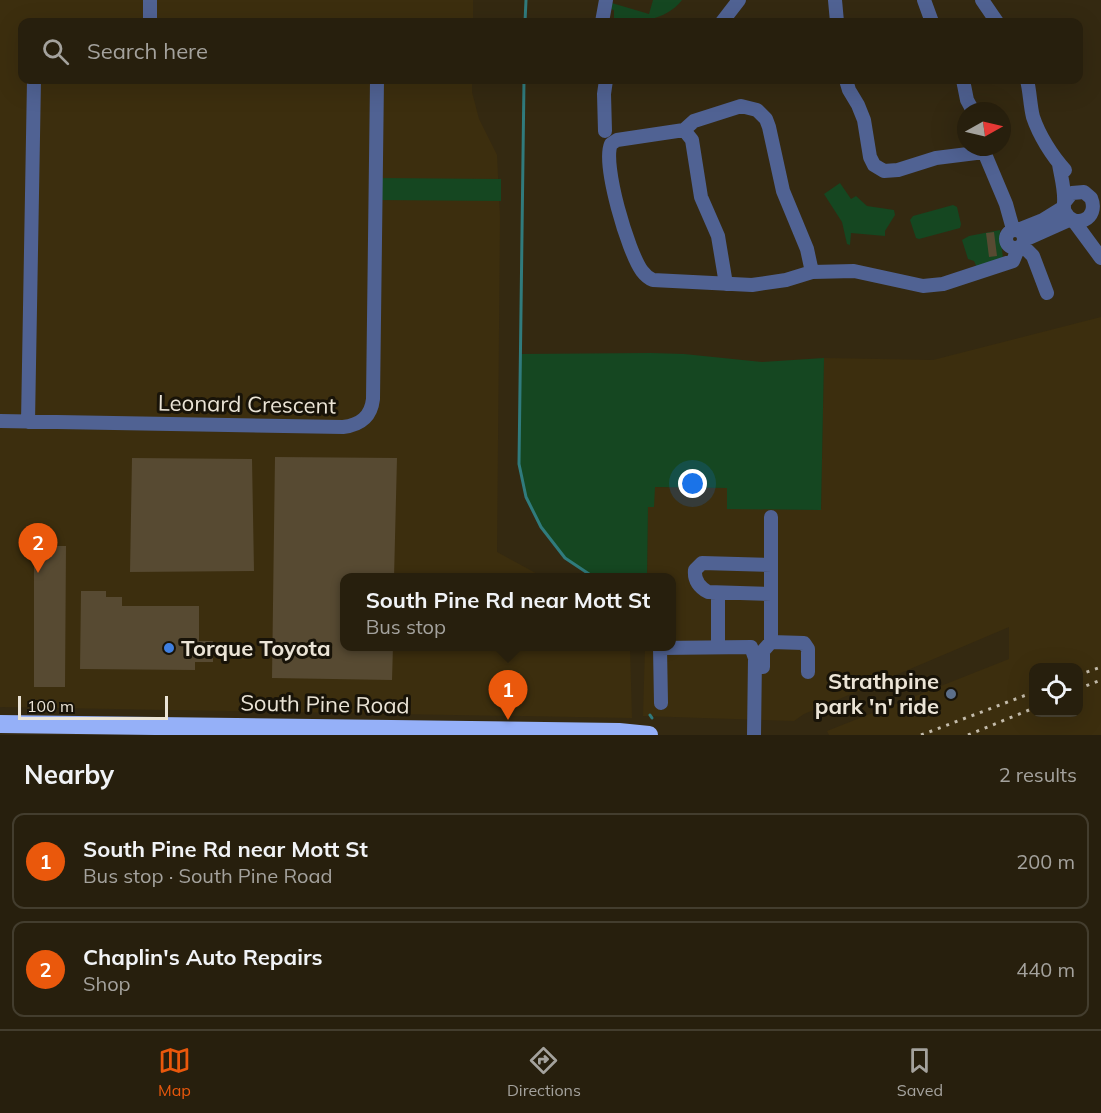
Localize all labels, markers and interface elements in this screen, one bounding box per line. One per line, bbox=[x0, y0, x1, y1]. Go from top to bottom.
search box bbox=[18, 18, 1083, 84]
icon: search bbox=[39, 35, 72, 68]
text: Search here bbox=[87, 37, 208, 65]
north arrow bbox=[957, 102, 1011, 156]
street label: Leonard Crescent bbox=[158, 388, 337, 420]
your location bbox=[678, 469, 707, 498]
pin: 2 bbox=[18, 524, 57, 573]
popup bbox=[340, 573, 676, 651]
text: South Pine Rd near Mott St bbox=[366, 586, 650, 614]
text: Bus stop bbox=[366, 614, 446, 639]
place label: Torque Toyota bbox=[181, 634, 331, 662]
marker: Torque Toyota bbox=[162, 641, 176, 655]
map controls bbox=[1029, 663, 1083, 717]
button: locate bbox=[1029, 663, 1083, 717]
place label: Strathpine park 'n' ride bbox=[815, 667, 939, 720]
pin: 1 bbox=[488, 670, 528, 720]
marker: Strathpine park 'n' ride bbox=[944, 687, 958, 701]
street label: South Pine Road bbox=[240, 689, 410, 719]
scale bar bbox=[18, 693, 168, 720]
text: 100 m bbox=[27, 696, 74, 716]
text: Nearby bbox=[24, 758, 114, 791]
text: 2 results bbox=[999, 762, 1077, 787]
text: South Pine Rd near Mott St bbox=[83, 835, 368, 863]
text: 1 bbox=[40, 849, 52, 874]
text: 200 m bbox=[1016, 849, 1075, 874]
text: Bus stop · South Pine Road bbox=[83, 863, 332, 888]
text: Chaplin's Auto Repairs bbox=[83, 943, 322, 971]
text: 2 bbox=[40, 957, 52, 982]
text: 440 m bbox=[1016, 957, 1075, 982]
text: Shop bbox=[83, 971, 131, 996]
tab: Map bbox=[158, 1044, 191, 1100]
tab: Directions bbox=[507, 1044, 581, 1100]
tab: Saved bbox=[897, 1044, 943, 1100]

